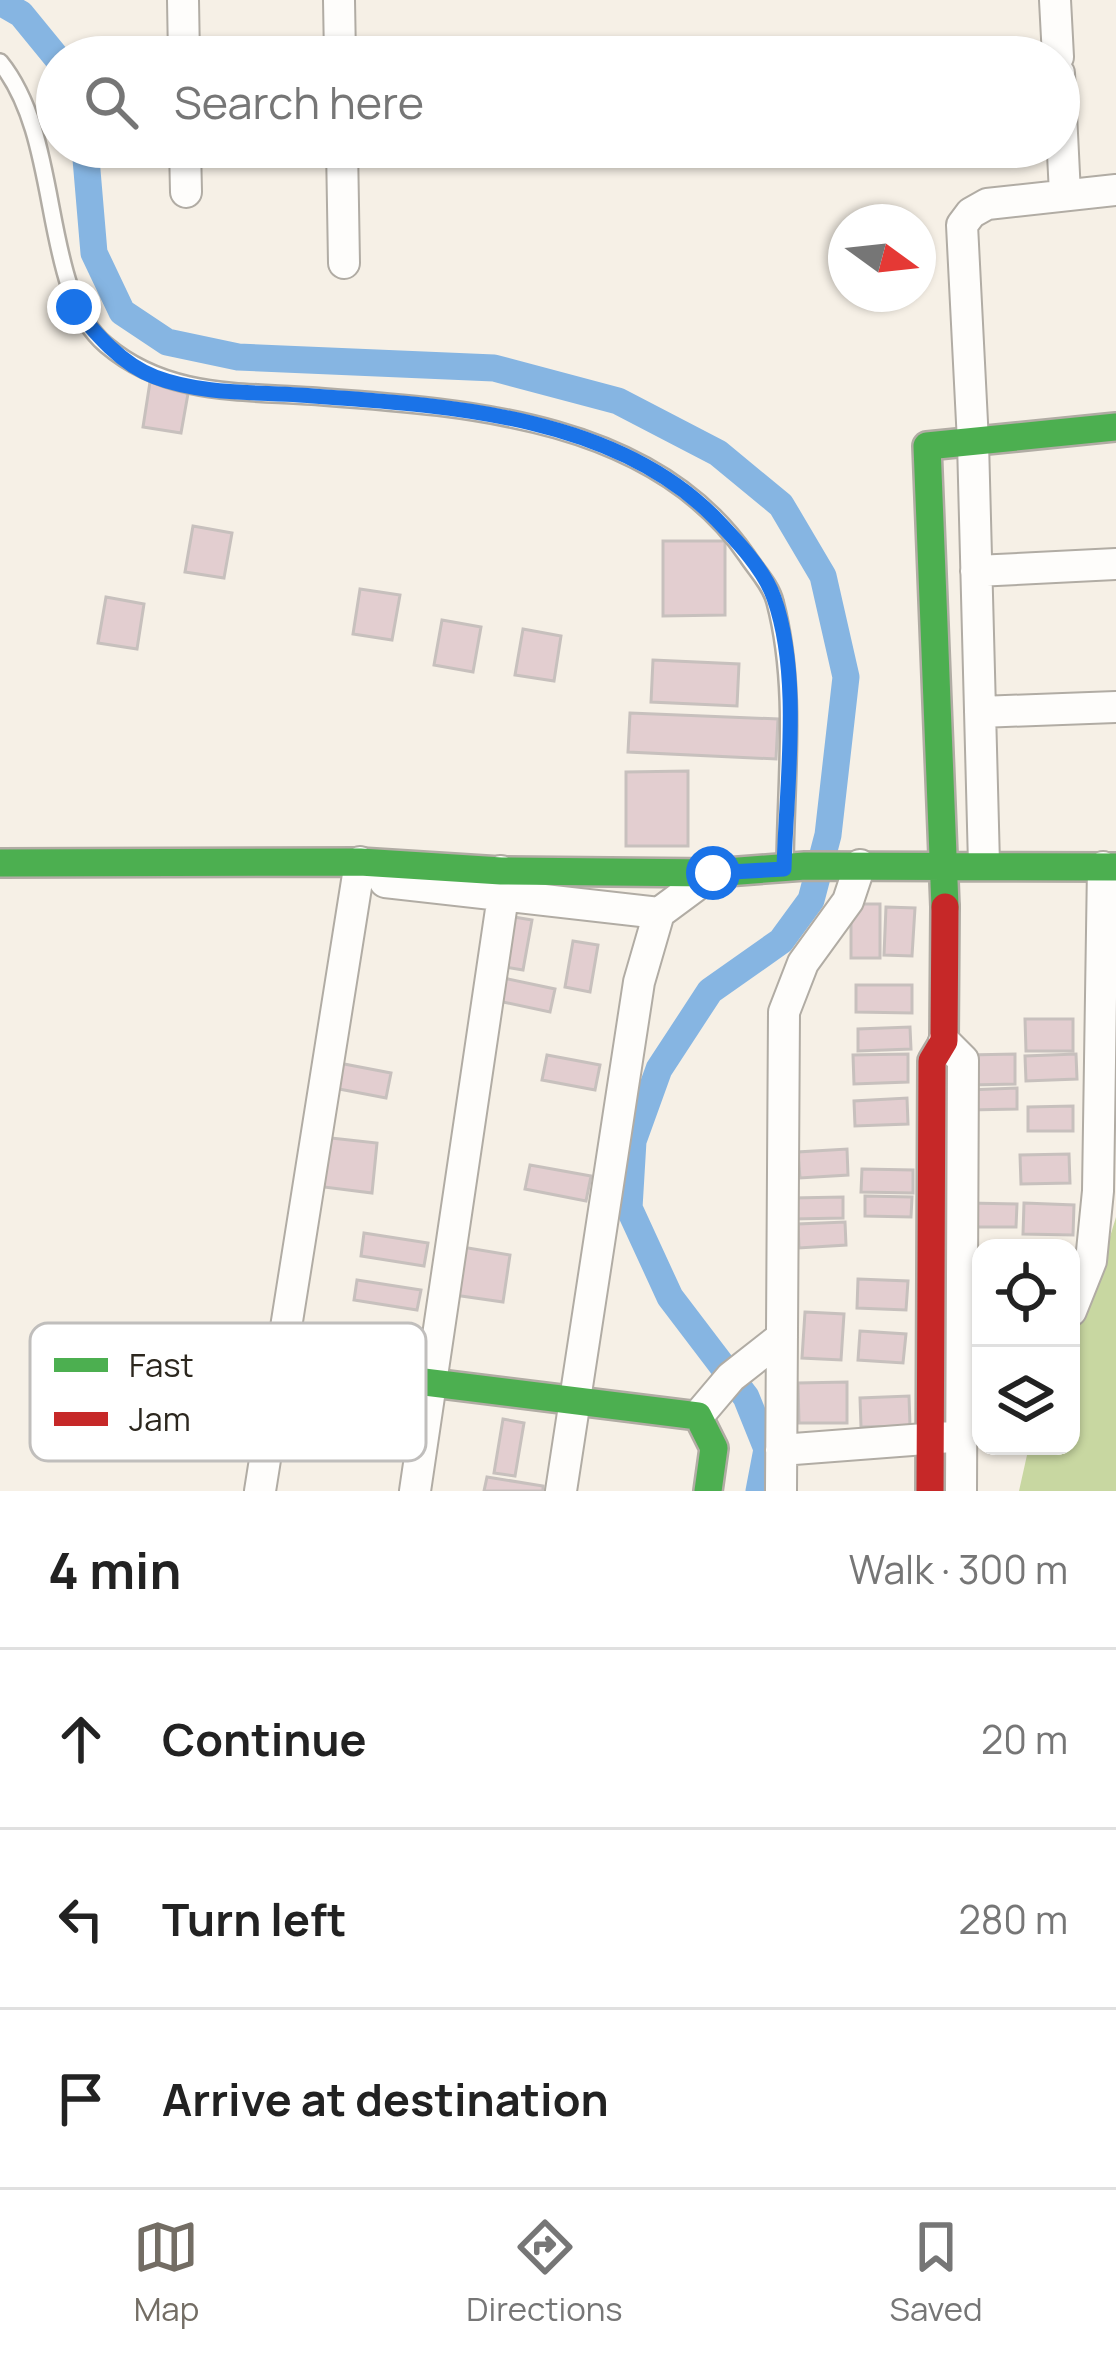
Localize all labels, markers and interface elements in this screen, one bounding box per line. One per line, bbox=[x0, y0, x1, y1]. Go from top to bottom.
search box bbox=[36, 36, 1080, 168]
icon: search bbox=[78, 69, 144, 135]
text: Search here bbox=[174, 71, 424, 133]
north arrow bbox=[828, 204, 936, 312]
route end bbox=[47, 280, 101, 334]
route start bbox=[686, 846, 740, 900]
map controls bbox=[972, 1239, 1080, 1455]
button: locate bbox=[972, 1239, 1080, 1347]
legend bbox=[30, 1323, 426, 1461]
text: Fast bbox=[129, 1342, 194, 1387]
button: layers bbox=[972, 1347, 1080, 1455]
text: Jam bbox=[129, 1396, 191, 1441]
text: 4 min bbox=[48, 1535, 181, 1604]
text: Walk · 300 m bbox=[849, 1542, 1068, 1596]
icon: ahead bbox=[48, 1706, 114, 1772]
text: Continue bbox=[162, 1708, 367, 1770]
text: 20 m bbox=[981, 1712, 1068, 1766]
icon: left bbox=[48, 1886, 114, 1952]
text: Turn left bbox=[162, 1888, 347, 1950]
text: 280 m bbox=[958, 1892, 1068, 1946]
icon: arrive bbox=[48, 2066, 114, 2132]
text: Arrive at destination bbox=[162, 2068, 609, 2130]
tab: Map bbox=[133, 2214, 199, 2331]
tab: Directions bbox=[466, 2214, 623, 2331]
tab: Saved bbox=[890, 2214, 983, 2331]

